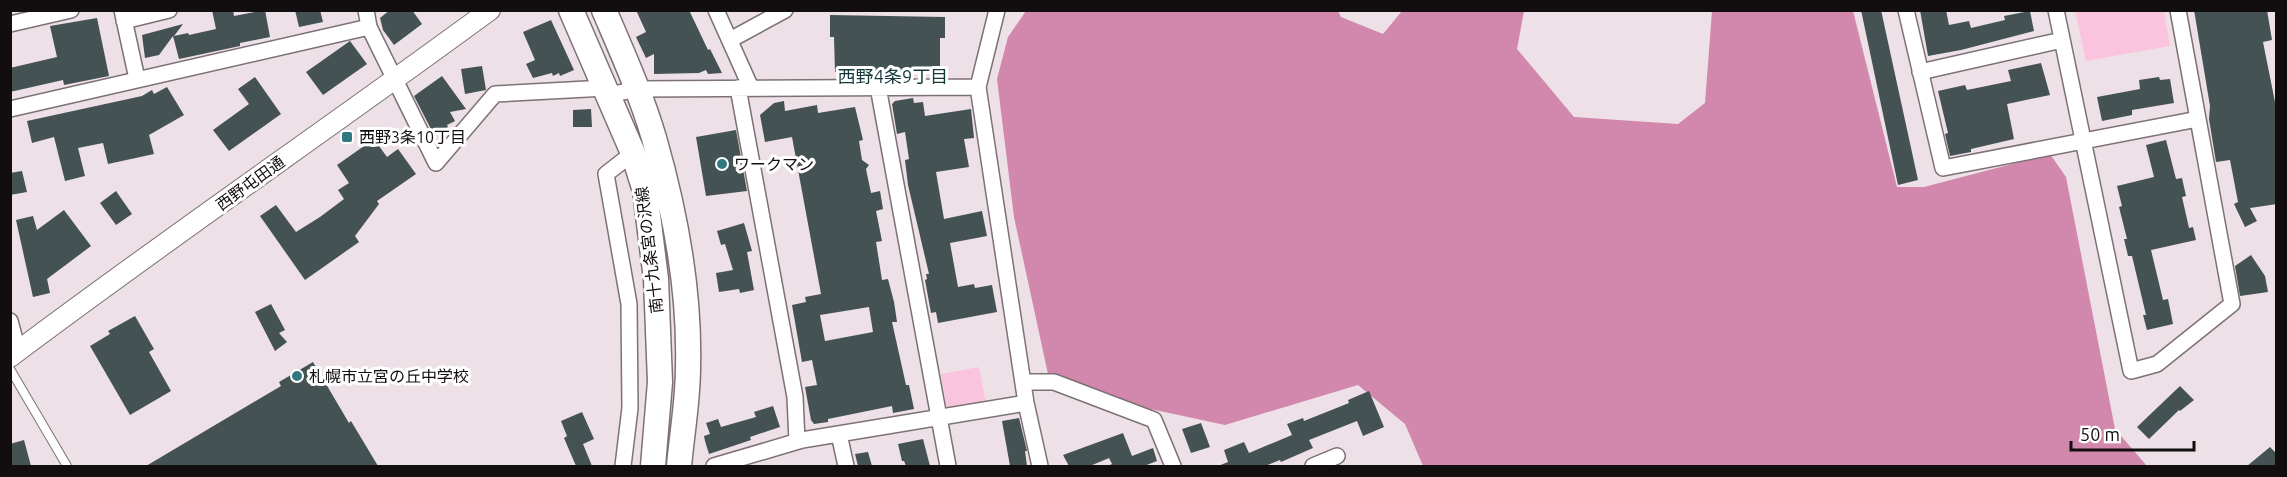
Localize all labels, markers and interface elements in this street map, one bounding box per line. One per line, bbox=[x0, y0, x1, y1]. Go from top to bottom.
district label: 西野4条9丁目 bbox=[838, 66, 948, 86]
place label: 西野3条10丁目 bbox=[359, 128, 466, 146]
marker: 西野3条10丁目 bbox=[340, 130, 354, 144]
street label: 西野屯田通 bbox=[212, 152, 288, 214]
place label: ワークマン bbox=[734, 155, 814, 173]
marker: ワークマン bbox=[715, 157, 729, 171]
street label: 南十九条宮の沢線 bbox=[632, 185, 666, 315]
place label: 札幌市立宮の丘中学校 bbox=[309, 367, 469, 385]
marker: 札幌市立宮の丘中学校 bbox=[290, 369, 304, 383]
scale bar bbox=[2071, 414, 2194, 452]
text: 50 m bbox=[2080, 424, 2120, 444]

